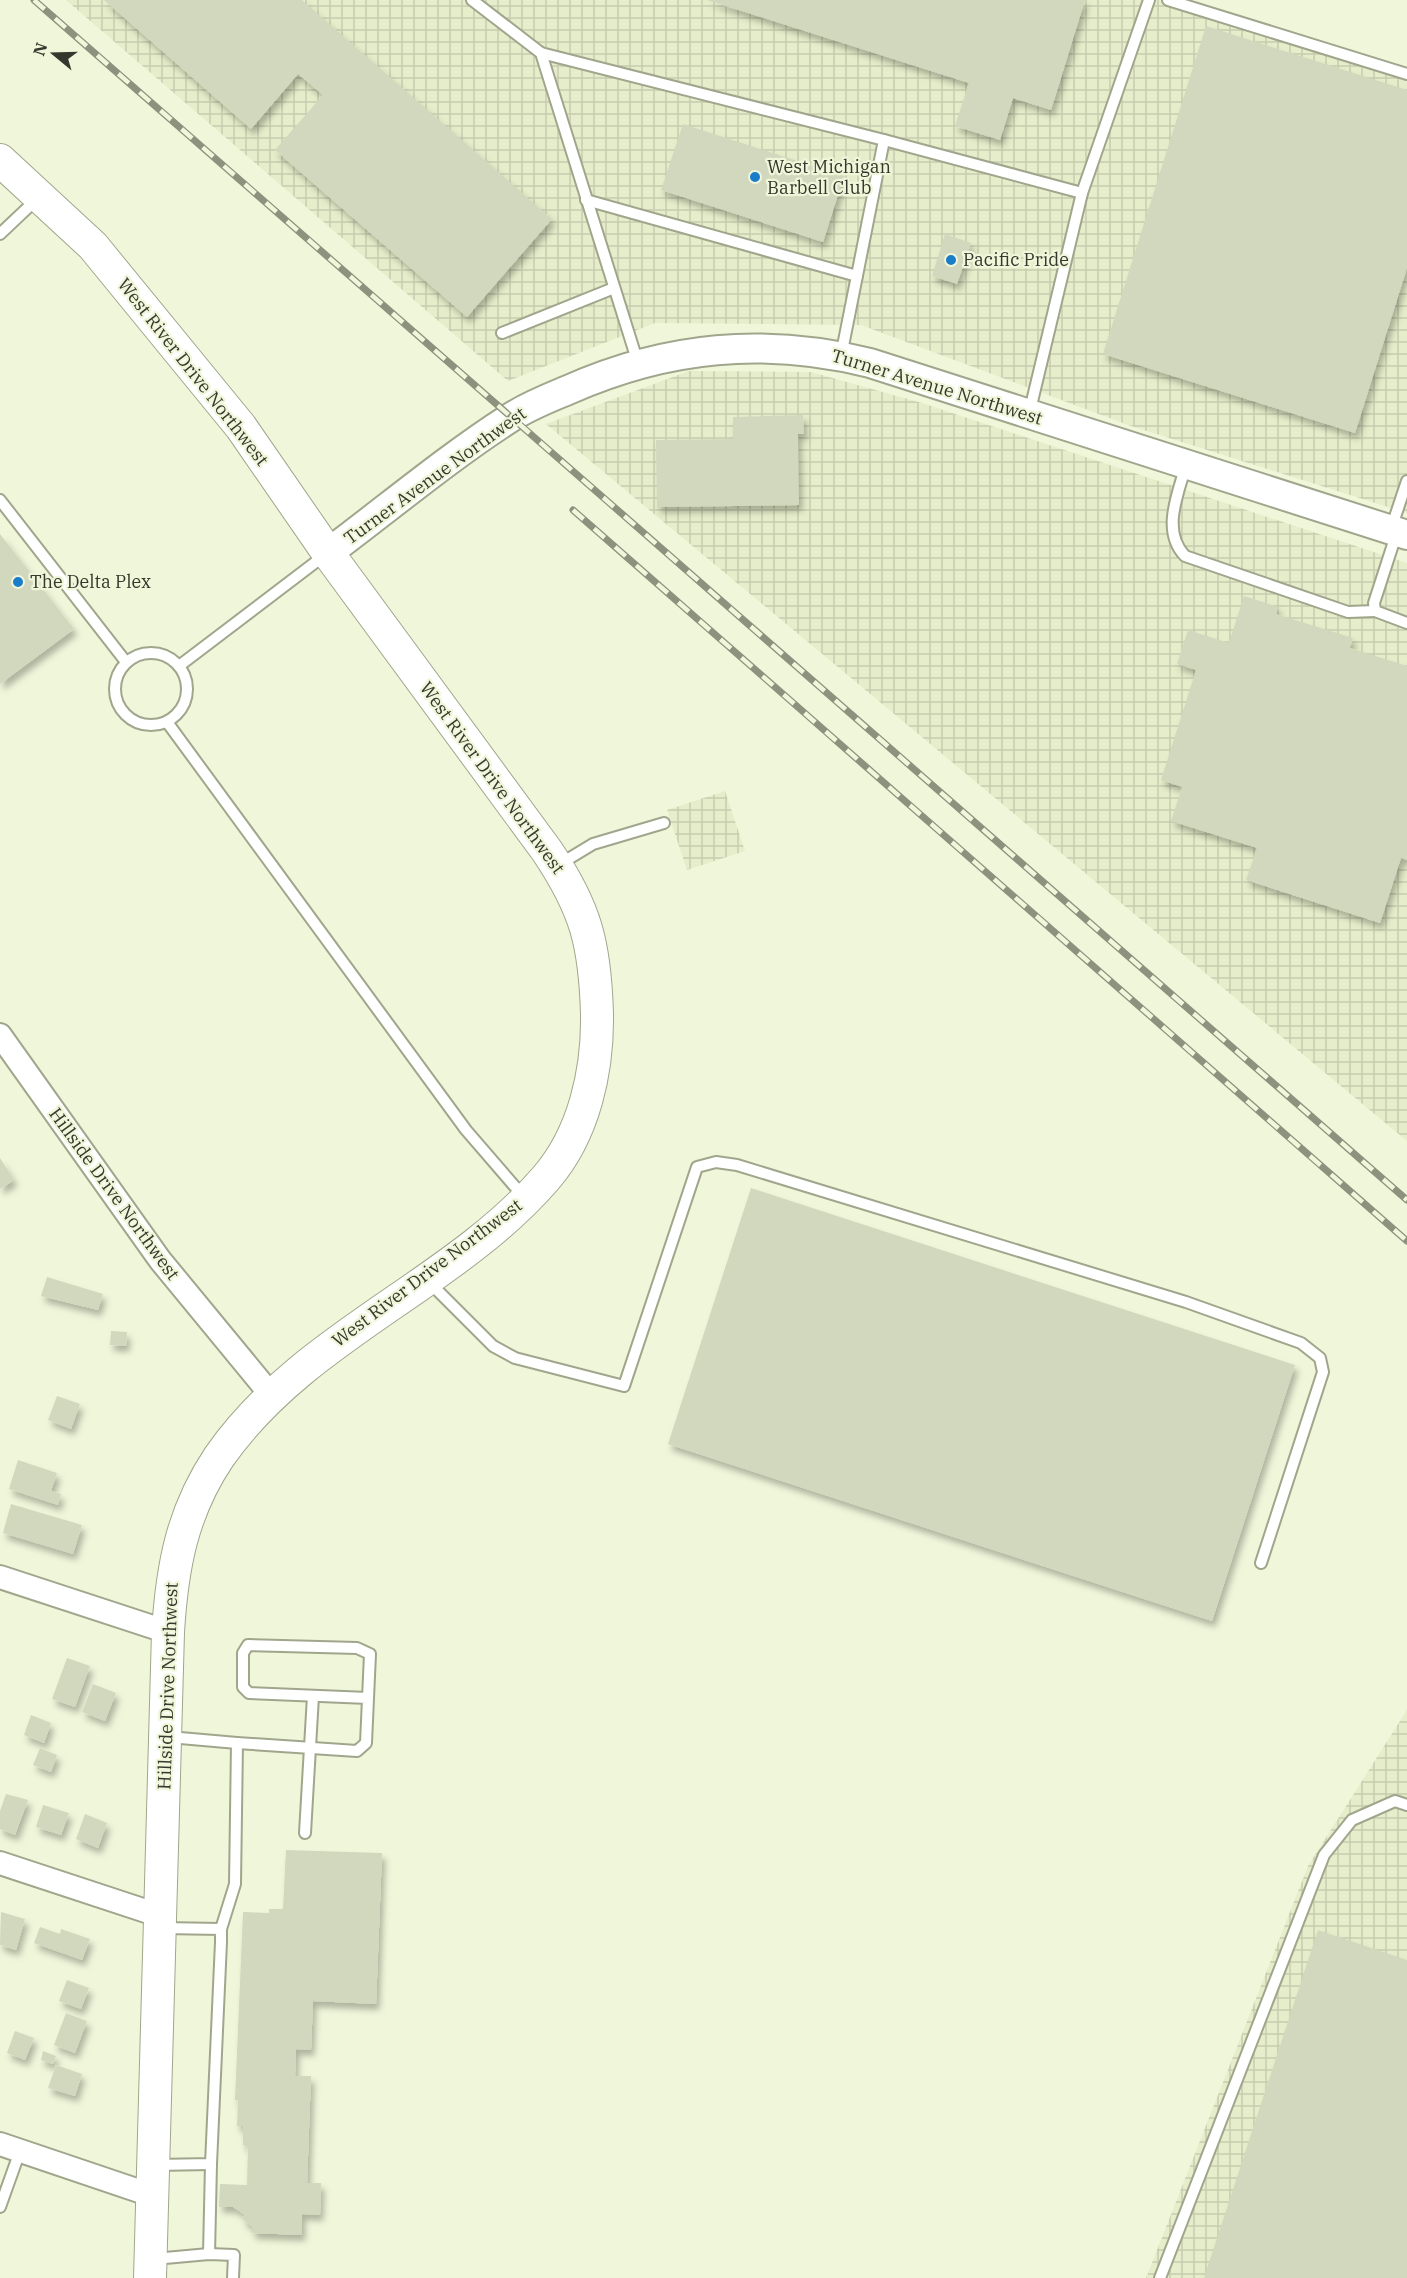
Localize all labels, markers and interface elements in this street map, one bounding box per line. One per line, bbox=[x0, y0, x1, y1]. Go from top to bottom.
north arrow bbox=[24, 24, 84, 84]
text: N bbox=[28, 40, 51, 58]
place label: West Michigan Barbell Club bbox=[767, 155, 891, 199]
marker: West Michigan Barbell Club bbox=[748, 170, 762, 184]
place label: Pacific Pride bbox=[963, 248, 1069, 271]
marker: Pacific Pride bbox=[944, 253, 958, 267]
street label: West River Drive Northwest bbox=[113, 273, 274, 470]
street label: Turner Avenue Northwest bbox=[829, 343, 1045, 430]
street label: Turner Avenue Northwest bbox=[339, 402, 530, 549]
place label: The Delta Plex bbox=[30, 570, 151, 593]
marker: The Delta Plex bbox=[11, 575, 25, 589]
street label: West River Drive Northwest bbox=[415, 677, 570, 878]
street label: Hillside Drive Northwest bbox=[44, 1103, 185, 1284]
street label: West River Drive Northwest bbox=[327, 1194, 526, 1352]
street label: Hillside Drive Northwest bbox=[152, 1582, 183, 1790]

